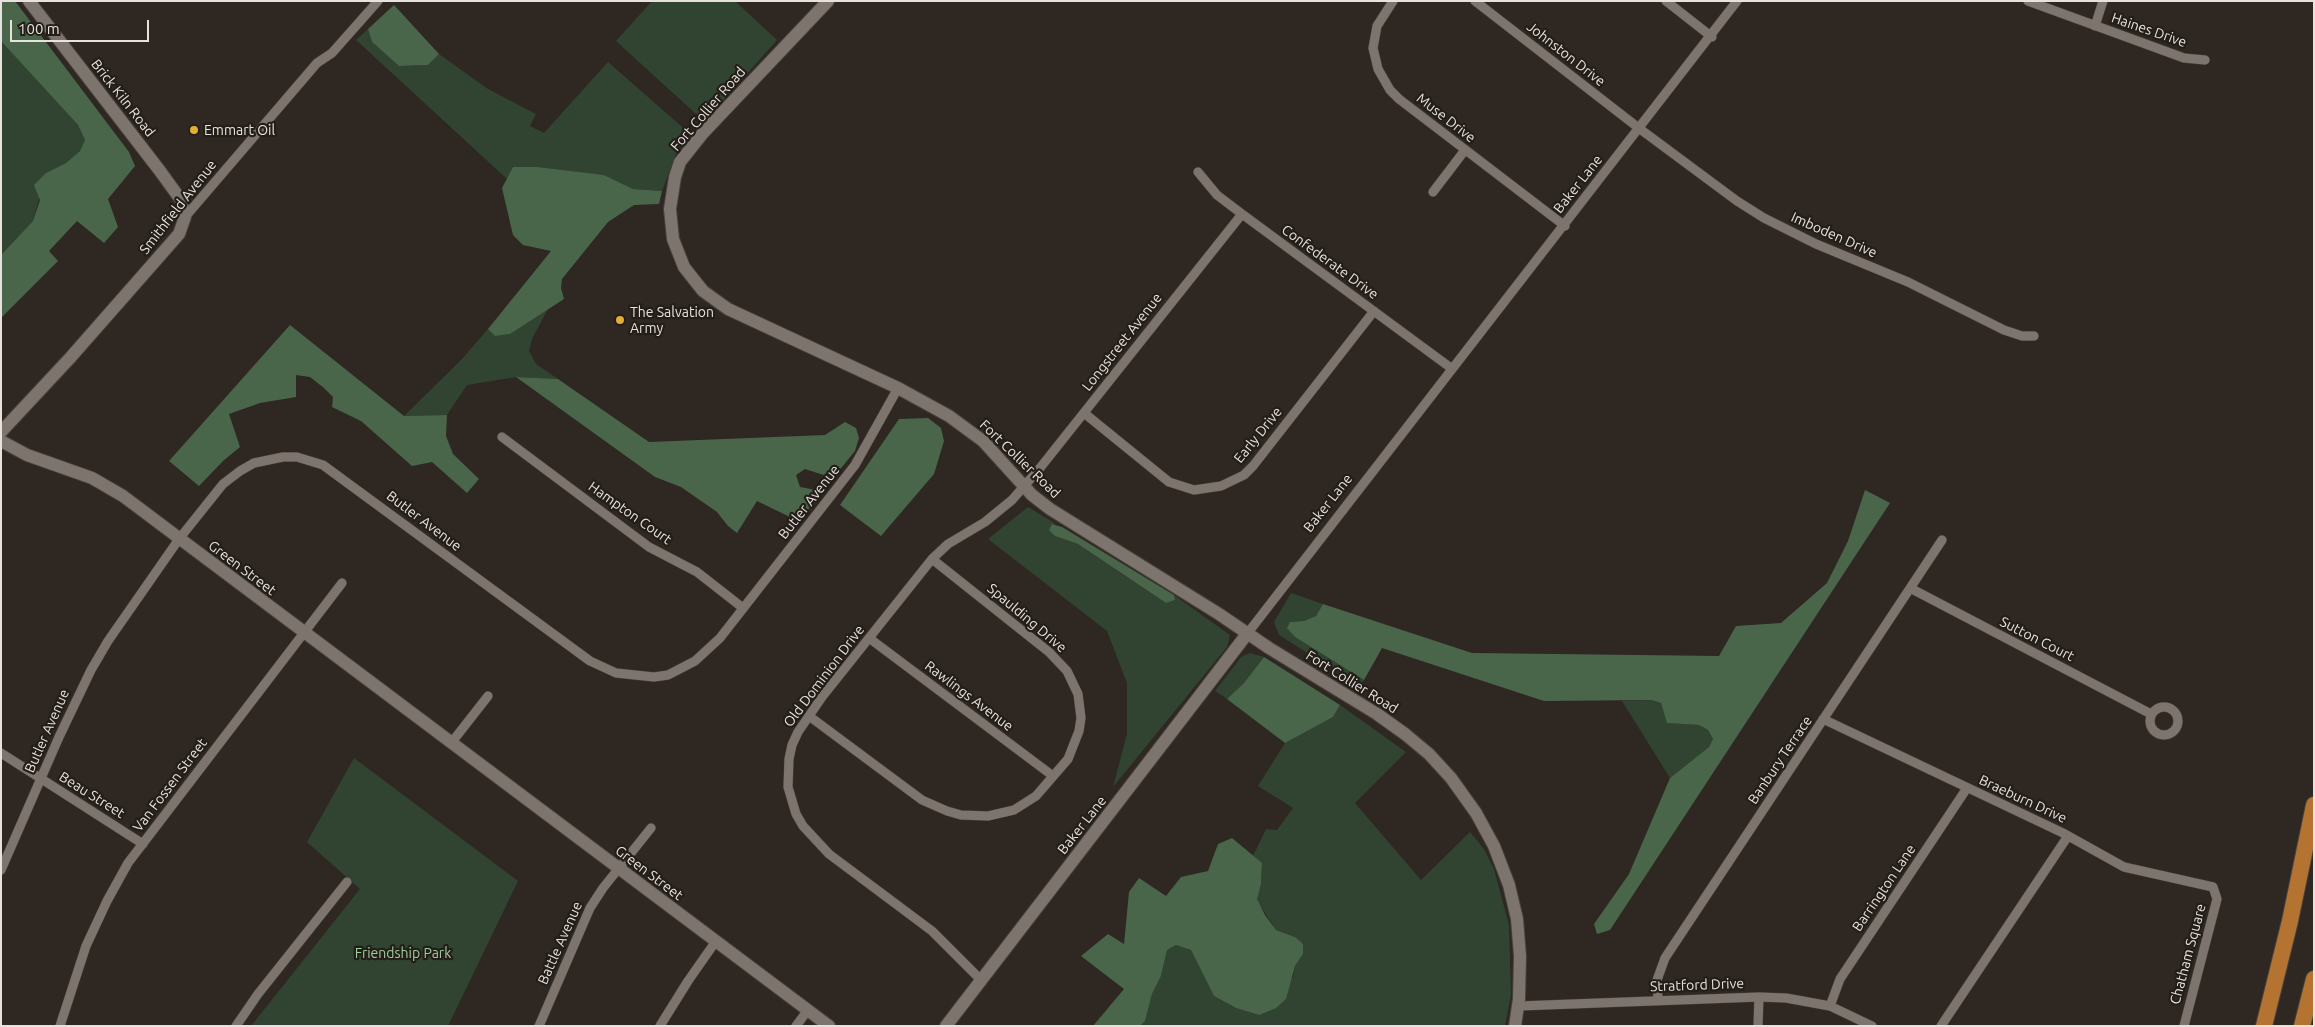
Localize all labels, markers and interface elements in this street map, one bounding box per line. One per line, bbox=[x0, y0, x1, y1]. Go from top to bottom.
street label: Haines Drive bbox=[2109, 9, 2189, 51]
scale bar bbox=[12, 10, 151, 42]
street label: Johnston Drive bbox=[1523, 18, 1609, 90]
text: 100 m bbox=[18, 20, 60, 37]
street label: Brick Kiln Road bbox=[88, 56, 158, 140]
street label: Fort Collier Road bbox=[667, 64, 749, 154]
street label: Muse Drive bbox=[1413, 90, 1479, 146]
place label: Emmart Oil bbox=[204, 122, 275, 138]
marker: Emmart Oil bbox=[188, 124, 200, 136]
street label: Baker Lane bbox=[1550, 152, 1606, 216]
street label: Smithfield Avenue bbox=[136, 157, 220, 257]
street label: Imboden Drive bbox=[1788, 209, 1880, 261]
street label: Confederate Drive bbox=[1278, 221, 1382, 303]
street label: Longstreet Avenue bbox=[1079, 290, 1165, 394]
place label: The Salvation Army bbox=[630, 304, 714, 336]
marker: The Salvation Army bbox=[614, 314, 626, 326]
street label: Early Drive bbox=[1230, 404, 1286, 466]
street label: Fort Collier Road bbox=[976, 416, 1064, 502]
street label: Butler Avenue bbox=[775, 462, 843, 542]
street label: Baker Lane bbox=[1300, 471, 1356, 535]
street label: Hampton Court bbox=[585, 478, 675, 548]
street label: Butler Avenue bbox=[383, 487, 465, 555]
street label: Green Street bbox=[205, 537, 279, 599]
street label: Spaulding Drive bbox=[984, 580, 1070, 656]
street label: Sutton Court bbox=[1997, 613, 2077, 665]
street label: Old Dominion Drive bbox=[780, 622, 868, 730]
street label: Fort Collier Road bbox=[1303, 647, 1401, 717]
street label: Rawlings Avenue bbox=[921, 657, 1017, 735]
street label: Butler Avenue bbox=[21, 687, 73, 775]
street label: Banbury Terrace bbox=[1744, 713, 1816, 807]
street label: Van Fossen Street bbox=[129, 735, 211, 835]
street label: Beau Street bbox=[56, 768, 128, 822]
street label: Braeburn Drive bbox=[1976, 771, 2070, 827]
street label: Baker Lane bbox=[1054, 793, 1110, 857]
street label: Barrington Lane bbox=[1849, 841, 1919, 935]
street label: Green Street bbox=[612, 842, 686, 904]
street label: Battle Avenue bbox=[534, 899, 586, 987]
street label: Chatham Square bbox=[2166, 902, 2210, 1006]
park label: Friendship Park bbox=[355, 945, 451, 961]
street label: Stratford Drive bbox=[1650, 975, 1744, 995]

